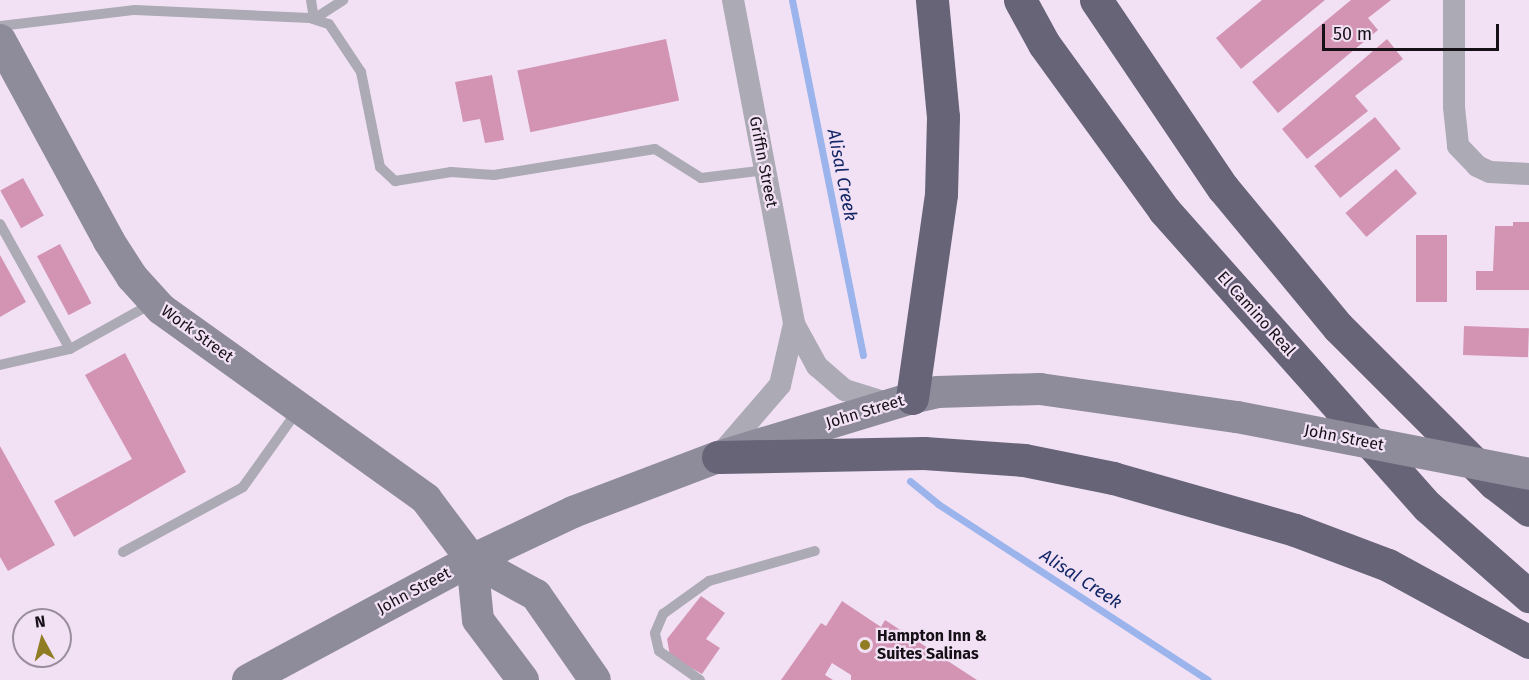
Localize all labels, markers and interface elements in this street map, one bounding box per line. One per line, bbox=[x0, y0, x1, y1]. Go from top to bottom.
scale bar bbox=[1325, 12, 1502, 50]
text: 50 m bbox=[1333, 23, 1372, 45]
street label: Griffin Street bbox=[745, 115, 781, 209]
water label: Alisal Creek bbox=[823, 127, 861, 223]
street label: El Camino Real bbox=[1213, 268, 1299, 360]
street label: Work Street bbox=[157, 301, 237, 367]
street label: John Street bbox=[824, 391, 906, 433]
street label: John Street bbox=[1303, 421, 1385, 455]
water label: Alisal Creek bbox=[1036, 545, 1126, 613]
street label: John Street bbox=[374, 564, 454, 618]
north arrow bbox=[12, 608, 72, 668]
text: N bbox=[34, 612, 46, 632]
place label: Hampton Inn & Suites Salinas bbox=[877, 626, 987, 664]
marker: Hampton Inn & Suites Salinas bbox=[858, 638, 872, 652]

